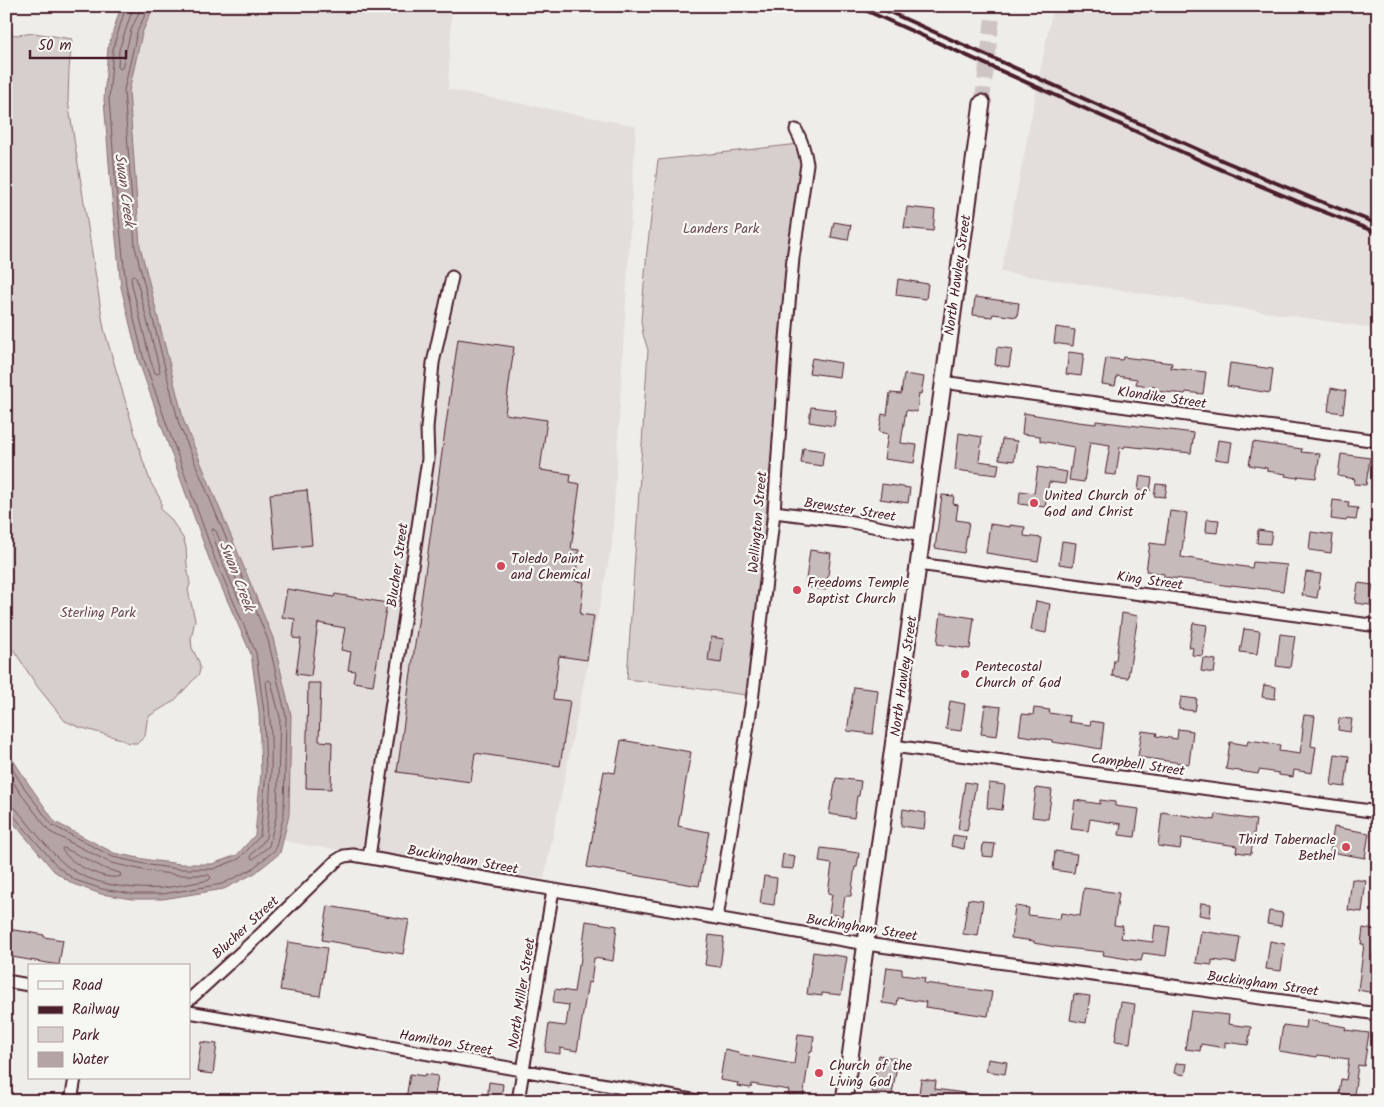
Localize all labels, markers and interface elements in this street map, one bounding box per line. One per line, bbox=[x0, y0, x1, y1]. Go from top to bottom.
scale bar bbox=[30, 28, 126, 60]
text: 50 m bbox=[38, 34, 72, 58]
water label: Swan Creek bbox=[107, 152, 141, 230]
street label: North Hawley Street bbox=[939, 213, 977, 337]
park label: Landers Park bbox=[683, 218, 760, 240]
street label: Klondike Street bbox=[1116, 381, 1208, 415]
street label: Wellington Street bbox=[743, 470, 773, 574]
place label: United Church of God and Christ bbox=[1044, 485, 1147, 523]
street label: Brewster Street bbox=[802, 492, 898, 528]
marker: United Church of God and Christ bbox=[1028, 497, 1040, 509]
street label: Blucher Street bbox=[381, 521, 415, 609]
water label: Swan Creek bbox=[212, 538, 261, 617]
place label: Toledo Paint and Chemical bbox=[511, 548, 591, 586]
marker: Toledo Paint and Chemical bbox=[495, 560, 507, 572]
street label: King Street bbox=[1115, 565, 1185, 597]
place label: Freedoms Temple Baptist Church bbox=[807, 572, 910, 610]
marker: Freedoms Temple Baptist Church bbox=[791, 584, 803, 596]
park label: Sterling Park bbox=[60, 602, 136, 624]
street label: North Hawley Street bbox=[885, 614, 923, 738]
place label: Pentecostal Church of God bbox=[975, 656, 1062, 694]
marker: Pentecostal Church of God bbox=[959, 668, 971, 680]
street label: Campbell Street bbox=[1090, 748, 1187, 783]
place label: Third Tabernacle Bethel bbox=[1238, 829, 1337, 867]
street label: Buckingham Street bbox=[406, 839, 521, 881]
marker: Third Tabernacle Bethel bbox=[1340, 841, 1352, 853]
street label: Blucher Street bbox=[207, 890, 285, 965]
street label: Buckingham Street bbox=[805, 908, 920, 948]
street label: North Miller Street bbox=[502, 935, 542, 1050]
legend bbox=[28, 964, 190, 1080]
street label: Buckingham Street bbox=[1206, 965, 1321, 1003]
text: Road bbox=[72, 974, 103, 998]
text: Railway bbox=[72, 998, 120, 1022]
text: Park bbox=[72, 1024, 100, 1048]
street label: Hamilton Street bbox=[398, 1024, 495, 1062]
text: Water bbox=[72, 1048, 109, 1072]
place label: Church of the Living God bbox=[829, 1055, 913, 1093]
marker: Church of the Living God bbox=[813, 1067, 825, 1079]

